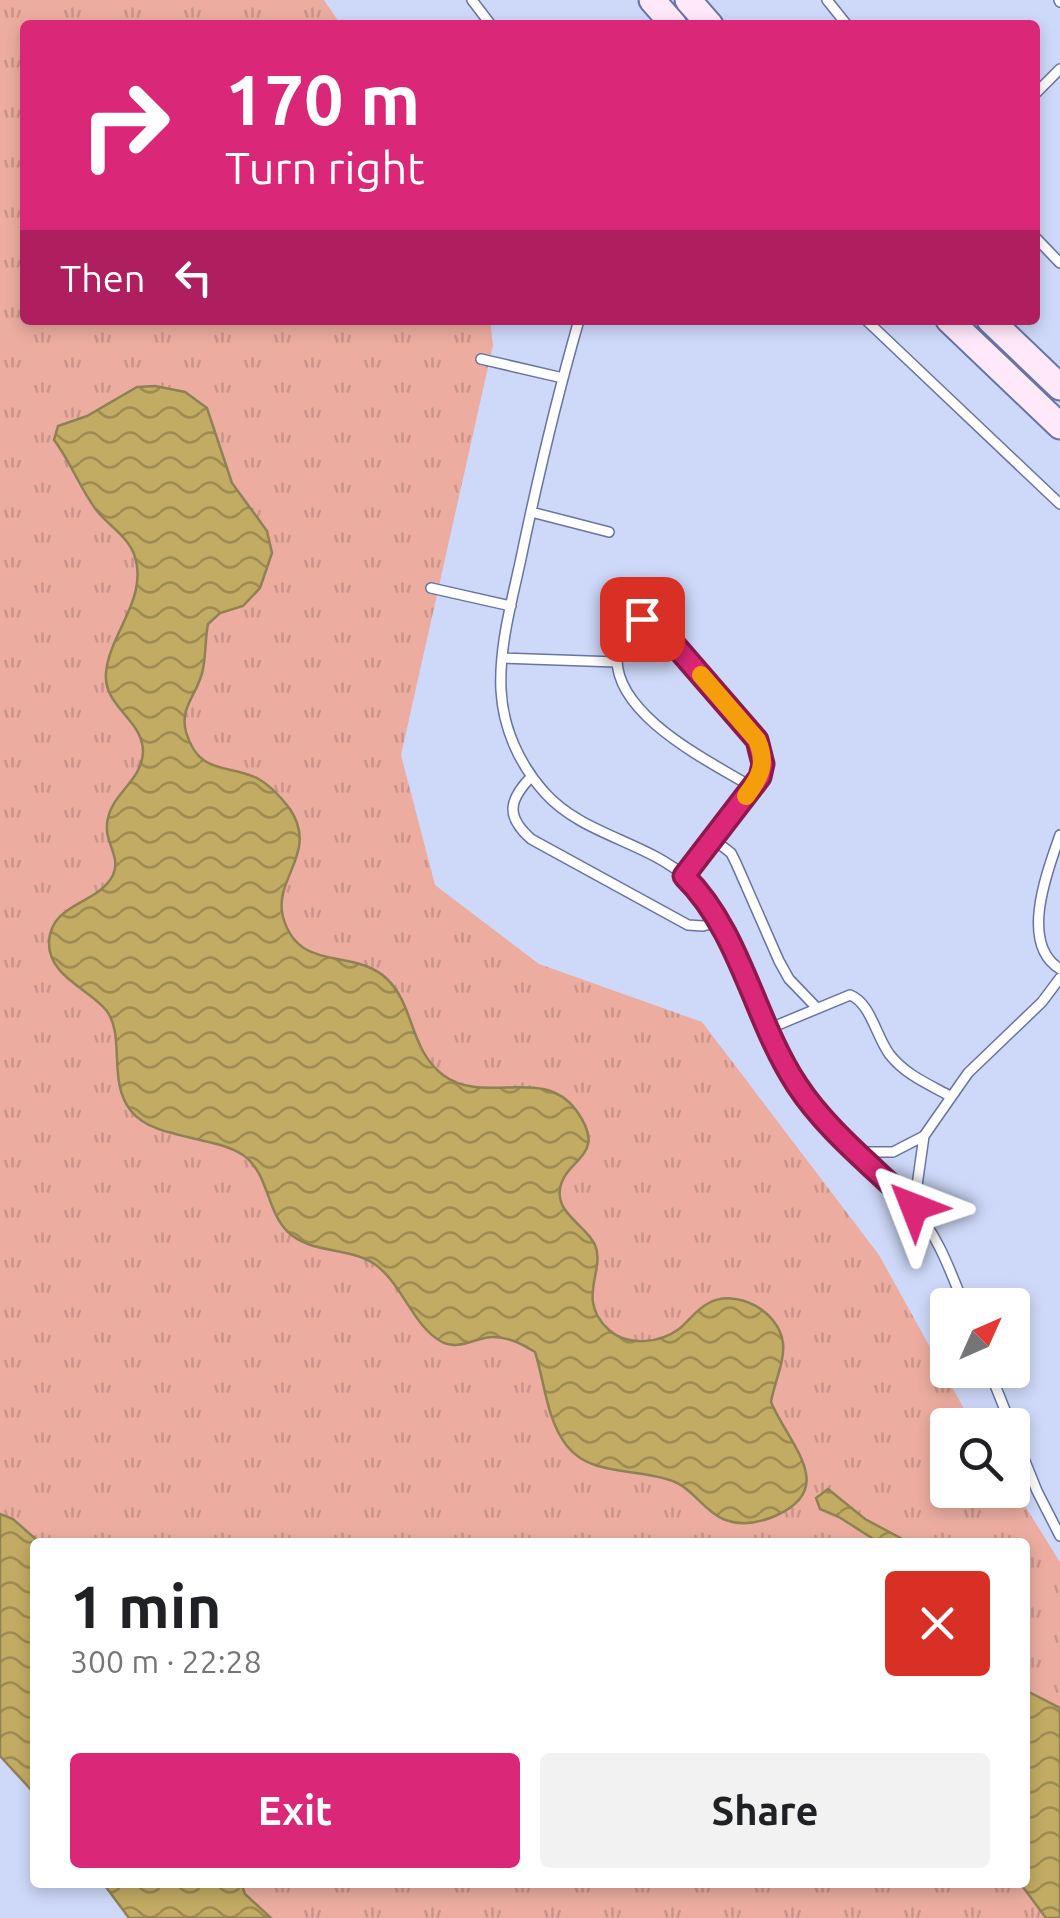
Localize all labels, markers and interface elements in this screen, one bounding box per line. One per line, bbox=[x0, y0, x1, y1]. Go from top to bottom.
icon: right bbox=[60, 60, 190, 190]
text: 170 m bbox=[225, 60, 420, 138]
text: Turn right bbox=[225, 142, 425, 193]
icon: left bbox=[166, 250, 221, 305]
text: Then bbox=[60, 257, 146, 299]
pin bbox=[600, 577, 685, 662]
icon: arrive bbox=[615, 592, 670, 647]
position arrow bbox=[862, 1155, 966, 1259]
north arrow bbox=[930, 1288, 1030, 1388]
map controls bbox=[930, 1288, 1030, 1508]
button: search bbox=[930, 1408, 1030, 1508]
button: close bbox=[885, 1571, 990, 1676]
text: 1 min bbox=[70, 1572, 222, 1639]
text: 300 m · 22:28 bbox=[70, 1643, 262, 1679]
button: Exit bbox=[70, 1753, 520, 1868]
button: Share bbox=[540, 1753, 990, 1868]

